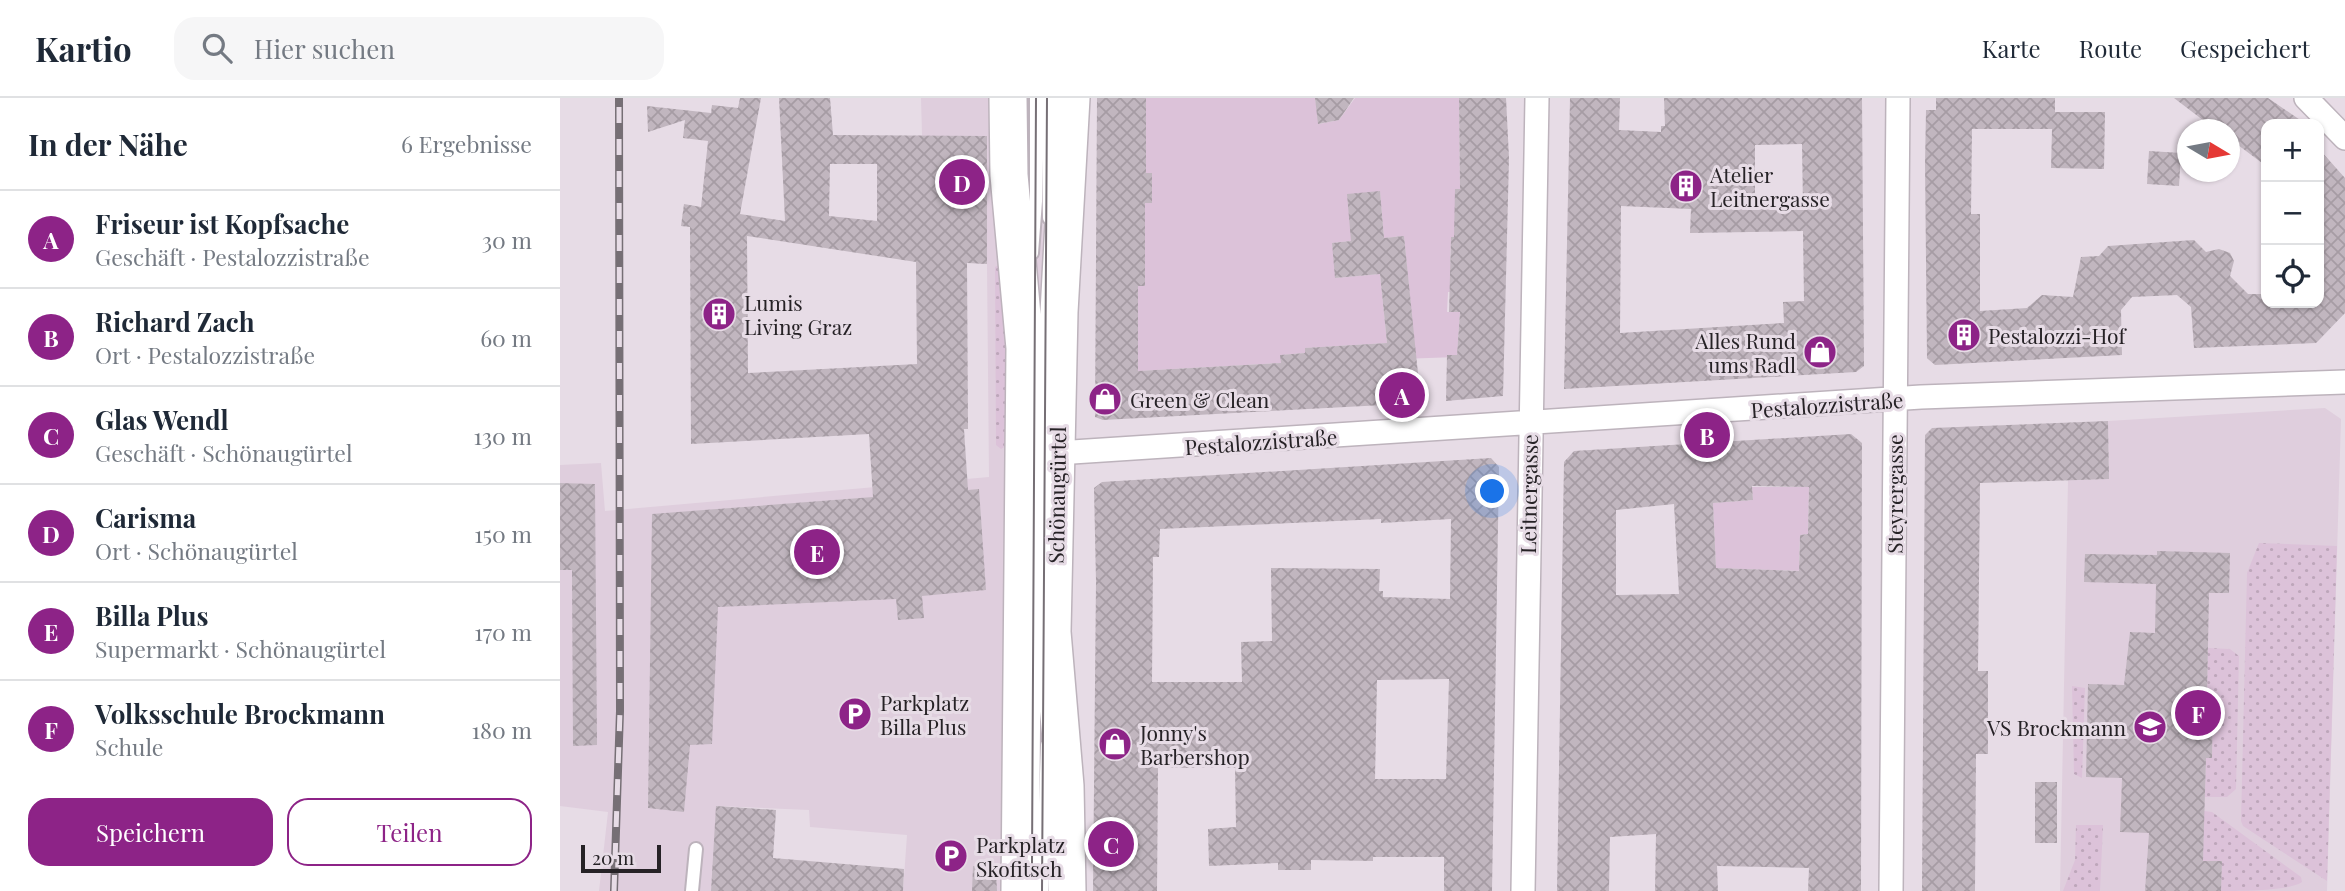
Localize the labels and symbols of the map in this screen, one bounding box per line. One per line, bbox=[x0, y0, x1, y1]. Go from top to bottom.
north arrow bbox=[2177, 119, 2240, 182]
pin: D bbox=[939, 156, 985, 208]
place label: Atelier Leitnergasse bbox=[1709, 160, 1830, 212]
building icon: Atelier Leitnergasse bbox=[1667, 167, 1705, 205]
place label: Lumis Living Graz bbox=[744, 288, 852, 340]
building icon: Lumis Living Graz bbox=[700, 295, 738, 333]
building icon: Pestalozzi-Hof bbox=[1945, 316, 1983, 354]
place label: Pestalozzi-Hof bbox=[1988, 321, 2128, 349]
place label: Alles Rund ums Radl bbox=[1694, 326, 1796, 378]
shop icon: Alles Rund ums Radl bbox=[1801, 333, 1839, 371]
pin: A bbox=[1379, 369, 1425, 421]
shop icon: Green & Clean bbox=[1086, 380, 1124, 418]
place label: Green & Clean bbox=[1130, 385, 1270, 413]
street label: Pestalozzistraße bbox=[1750, 385, 1904, 423]
pin: B bbox=[1684, 409, 1730, 461]
street label: Pestalozzistraße bbox=[1184, 422, 1338, 460]
street label: Schönaugürtel bbox=[1041, 426, 1071, 564]
street label: Leitnergasse bbox=[1513, 434, 1543, 554]
street label: Steyrergasse bbox=[1880, 434, 1908, 554]
your location bbox=[1475, 474, 1509, 508]
pin: E bbox=[794, 526, 840, 578]
pin: F bbox=[2175, 687, 2221, 739]
place label: Parkplatz Billa Plus bbox=[880, 688, 969, 740]
parking icon: Parkplatz Billa Plus bbox=[836, 695, 874, 733]
school or university icon: VS Brockmann bbox=[2131, 708, 2169, 746]
place label: VS Brockmann bbox=[1986, 713, 2126, 741]
place label: Jonny's Barbershop bbox=[1139, 718, 1250, 770]
shop icon: Jonny's Barbershop bbox=[1096, 725, 1134, 763]
pin: C bbox=[1088, 818, 1134, 870]
place label: Parkplatz Skofitsch bbox=[976, 830, 1065, 882]
parking icon: Parkplatz Skofitsch bbox=[932, 837, 970, 875]
scale bar bbox=[581, 842, 662, 874]

